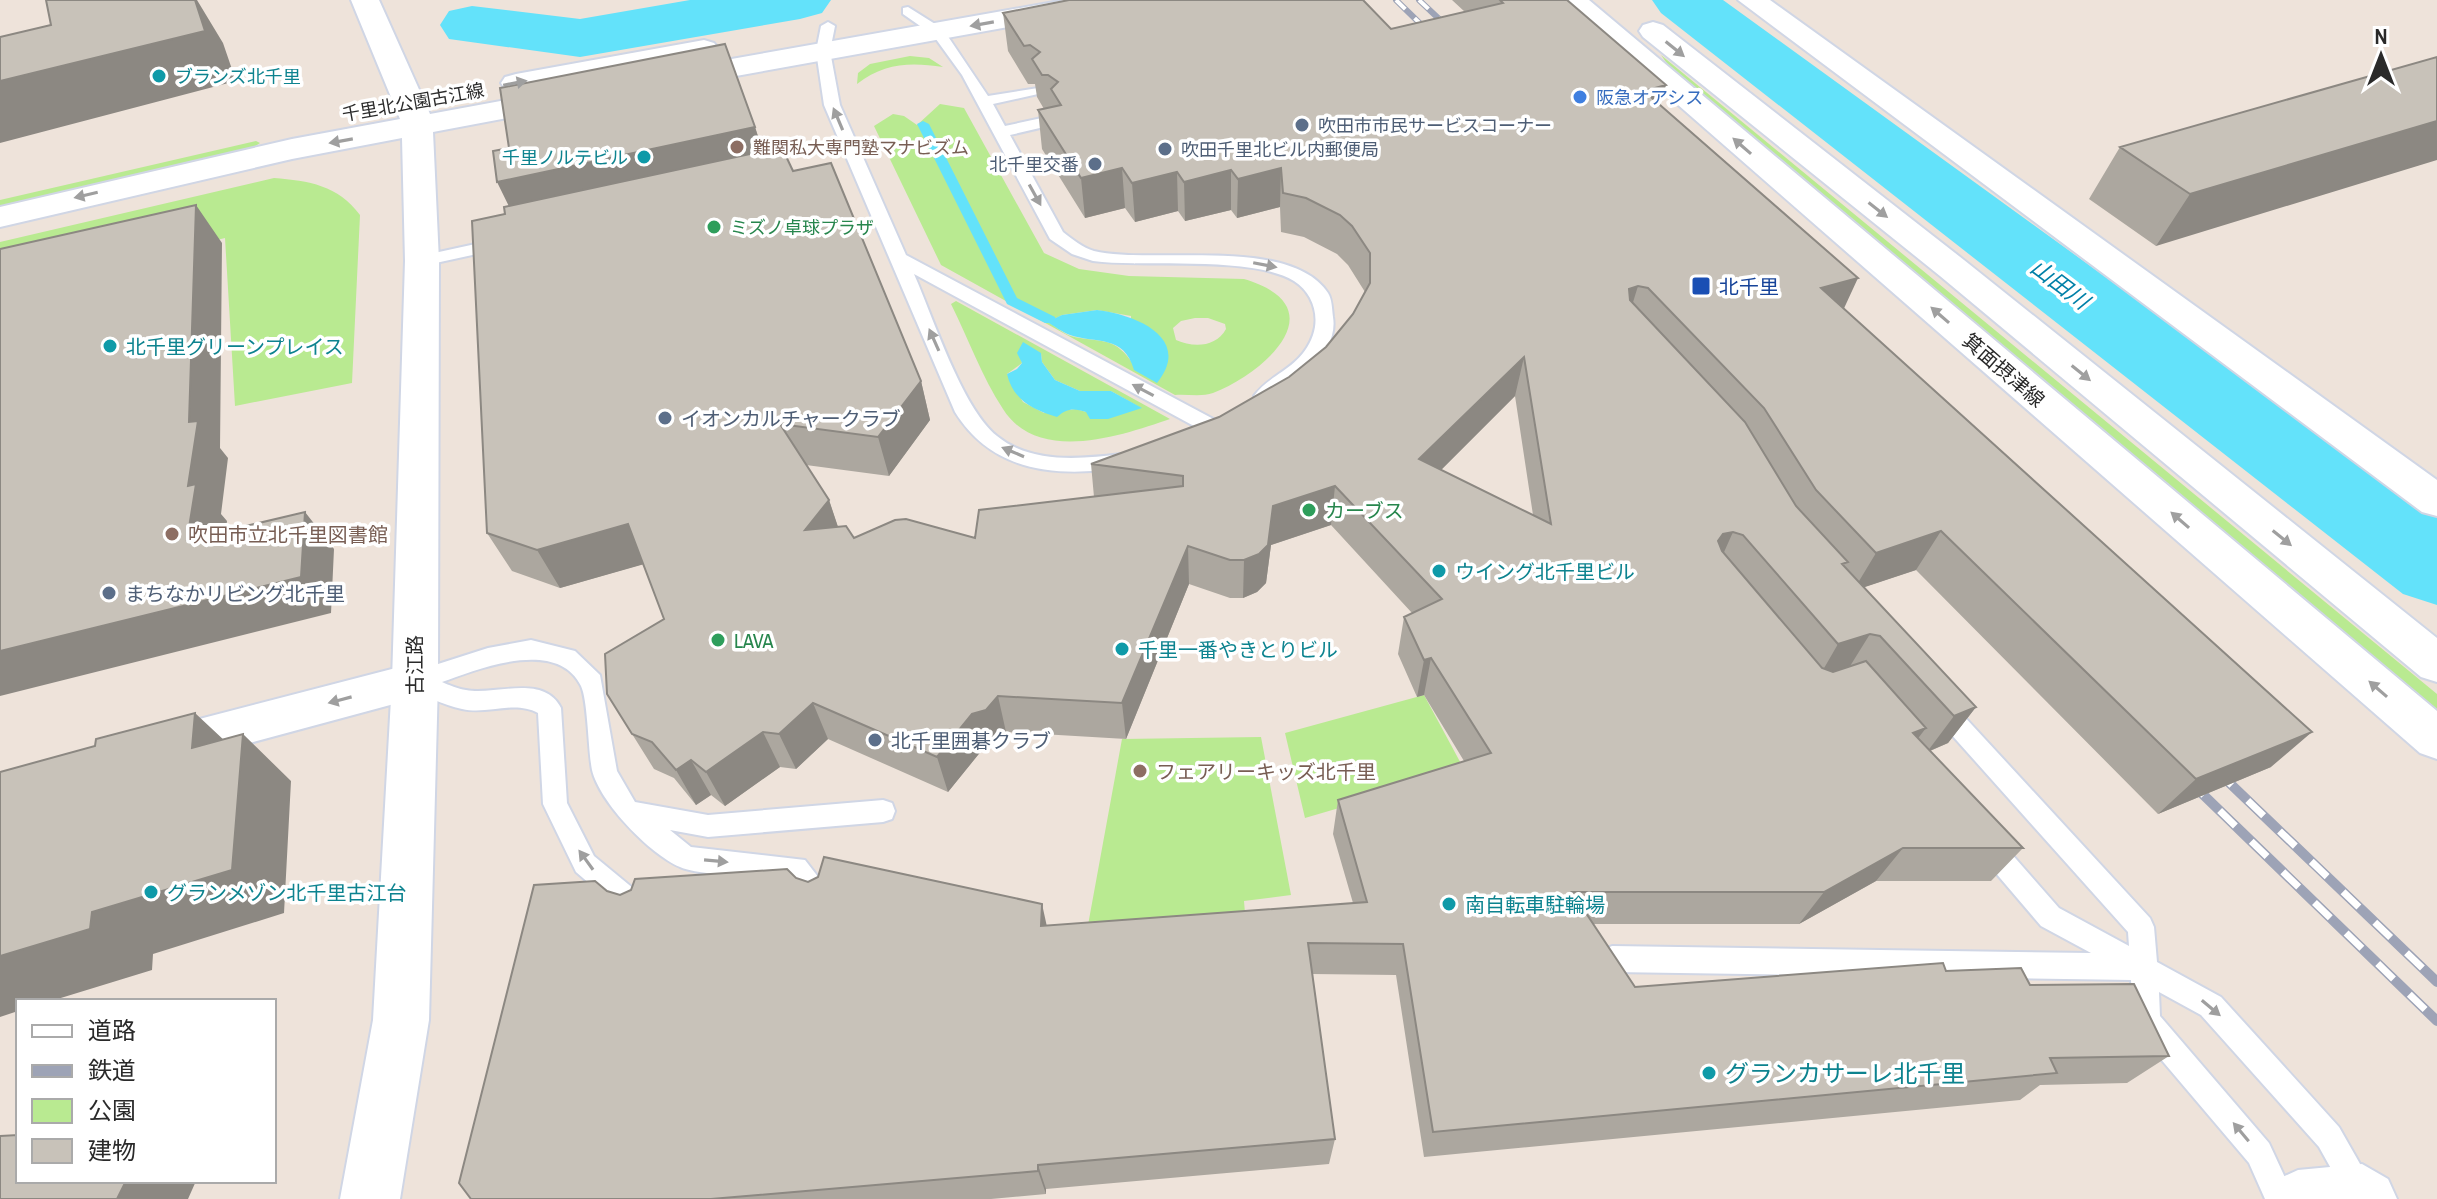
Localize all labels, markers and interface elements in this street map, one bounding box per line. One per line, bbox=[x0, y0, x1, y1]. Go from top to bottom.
north arrow bbox=[2341, 16, 2421, 96]
one-way arrow bbox=[969, 18, 994, 31]
text: N bbox=[2374, 21, 2388, 51]
one-way arrow bbox=[1665, 40, 1685, 56]
place label: ブランズ北千里 bbox=[175, 64, 301, 89]
marker: ブランズ北千里 bbox=[150, 67, 168, 85]
street label: 千里北公園古江線 bbox=[340, 77, 486, 127]
one-way arrow bbox=[503, 77, 528, 89]
place label: 阪急オアシス bbox=[1596, 85, 1703, 110]
marker: 阪急オアシス bbox=[1571, 88, 1589, 106]
one-way arrow bbox=[832, 107, 845, 130]
place label: 吹田市市民サービスコーナー bbox=[1318, 113, 1552, 138]
marker: 吹田市市民サービスコーナー bbox=[1293, 116, 1311, 134]
one-way arrow bbox=[328, 135, 353, 147]
place label: 難関私大専門塾マナビズム bbox=[753, 135, 969, 160]
place label: 吹田千里北ビル内郵便局 bbox=[1181, 137, 1379, 162]
marker: 難関私大専門塾マナビズム bbox=[728, 138, 746, 156]
one-way arrow bbox=[1733, 138, 1753, 155]
marker: 吹田千里北ビル内郵便局 bbox=[1156, 140, 1174, 158]
place label: 千里ノルテビル bbox=[502, 145, 628, 170]
marker: 千里ノルテビル bbox=[635, 148, 653, 166]
place label: 北千里交番 bbox=[989, 152, 1079, 177]
marker: 北千里交番 bbox=[1086, 155, 1104, 173]
one-way arrow bbox=[1028, 184, 1042, 207]
one-way arrow bbox=[74, 189, 99, 202]
one-way arrow bbox=[1868, 202, 1888, 218]
place label: ミズノ卓球プラザ bbox=[730, 215, 874, 240]
marker: ミズノ卓球プラザ bbox=[705, 218, 723, 236]
water label: 山田川 bbox=[2025, 252, 2097, 317]
one-way arrow bbox=[1252, 259, 1277, 271]
place label: 北千里 bbox=[1719, 273, 1779, 300]
marker: 北千里 bbox=[1690, 275, 1712, 297]
one-way arrow bbox=[1930, 306, 1949, 324]
street label: 箕面摂津線 bbox=[1957, 327, 2051, 413]
one-way arrow bbox=[927, 328, 940, 352]
place label: 北千里グリーンプレイス bbox=[126, 333, 344, 360]
marker: 北千里グリーンプレイス bbox=[101, 337, 119, 355]
one-way arrow bbox=[2071, 364, 2091, 381]
one-way arrow bbox=[1132, 384, 1155, 397]
place label: イオンカルチャークラブ bbox=[681, 405, 901, 432]
marker: イオンカルチャークラブ bbox=[656, 409, 674, 427]
one-way arrow bbox=[1001, 445, 1025, 458]
place label: カーブス bbox=[1325, 497, 1404, 524]
marker: カーブス bbox=[1300, 501, 1318, 519]
one-way arrow bbox=[2170, 512, 2190, 529]
place label: 吹田市立北千里図書館 bbox=[188, 521, 388, 548]
marker: 吹田市立北千里図書館 bbox=[163, 525, 181, 543]
one-way arrow bbox=[2272, 529, 2292, 546]
place label: ウイング北千里ビル bbox=[1455, 558, 1635, 585]
marker: ウイング北千里ビル bbox=[1430, 562, 1448, 580]
place label: まちなかリビング北千里 bbox=[125, 580, 345, 607]
marker: まちなかリビング北千里 bbox=[100, 584, 118, 602]
place label: LAVA bbox=[734, 627, 774, 654]
marker: LAVA bbox=[709, 631, 727, 649]
street label: 古江路 bbox=[401, 635, 428, 695]
place label: 千里一番やきとりビル bbox=[1138, 636, 1338, 663]
marker: 千里一番やきとりビル bbox=[1113, 640, 1131, 658]
one-way arrow bbox=[2368, 681, 2388, 698]
one-way arrow bbox=[327, 695, 352, 707]
place label: 北千里囲碁クラブ bbox=[891, 727, 1051, 754]
marker: 北千里囲碁クラブ bbox=[866, 731, 884, 749]
place label: フェアリーキッズ北千里 bbox=[1156, 758, 1376, 785]
marker: フェアリーキッズ北千里 bbox=[1131, 762, 1149, 780]
one-way arrow bbox=[578, 849, 594, 871]
one-way arrow bbox=[704, 855, 729, 868]
place label: グランメゾン北千里古江台 bbox=[167, 879, 406, 906]
marker: グランメゾン北千里古江台 bbox=[142, 883, 160, 901]
place label: 南自転車駐輪場 bbox=[1465, 891, 1605, 918]
marker: 南自転車駐輪場 bbox=[1440, 895, 1458, 913]
legend bbox=[16, 999, 276, 1183]
one-way arrow bbox=[2200, 999, 2220, 1016]
text: 道路 bbox=[88, 1014, 136, 1046]
text: 鉄道 bbox=[88, 1054, 136, 1086]
place label: グランカサーレ北千里 bbox=[1725, 1057, 1965, 1089]
marker: グランカサーレ北千里 bbox=[1700, 1064, 1718, 1082]
text: 公園 bbox=[88, 1094, 136, 1126]
one-way arrow bbox=[2233, 1122, 2250, 1142]
text: 建物 bbox=[88, 1134, 136, 1166]

